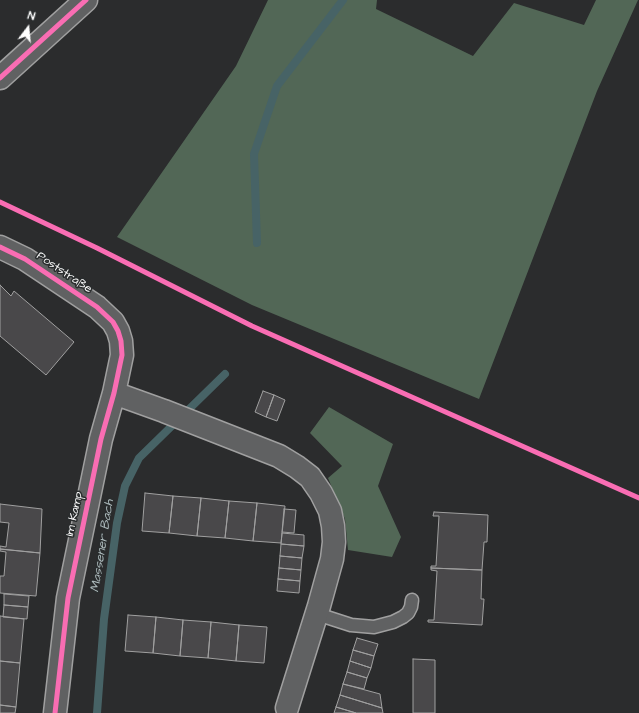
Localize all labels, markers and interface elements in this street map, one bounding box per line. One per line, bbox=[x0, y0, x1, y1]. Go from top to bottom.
north arrow bbox=[8, 8, 48, 48]
text: N bbox=[26, 8, 37, 24]
street label: Poststraße bbox=[33, 249, 95, 297]
street label: Im Kamp bbox=[63, 490, 87, 538]
water label: Massener Bach bbox=[88, 498, 118, 594]

